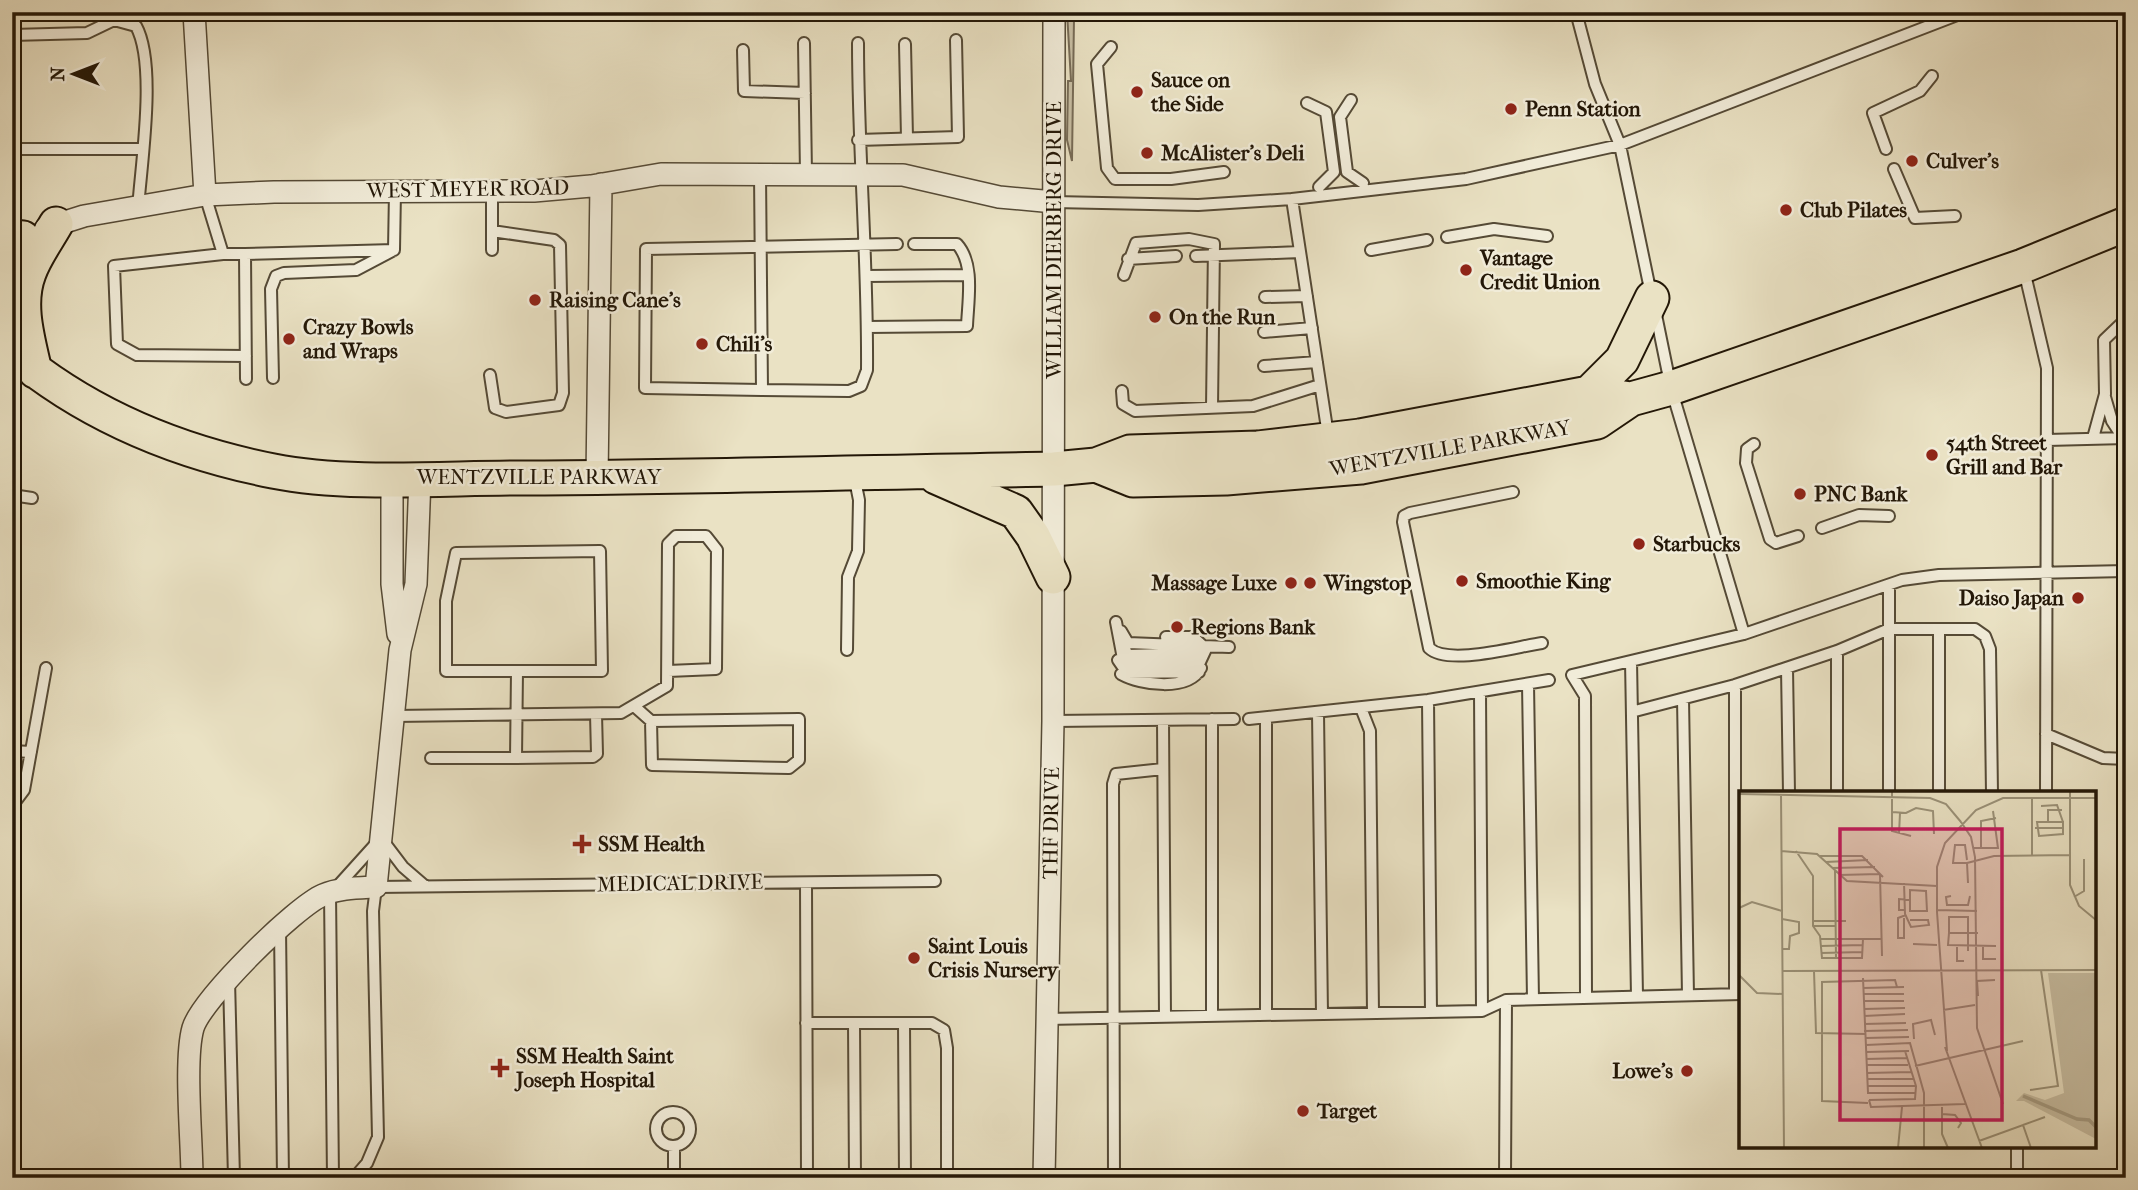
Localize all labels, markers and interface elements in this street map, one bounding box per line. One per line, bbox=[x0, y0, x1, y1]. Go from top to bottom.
north arrow bbox=[38, 38, 108, 108]
text: N bbox=[47, 66, 69, 81]
place label: Sauce on the Side bbox=[1150, 68, 1231, 116]
marker: Sauce on the Side bbox=[1129, 84, 1145, 100]
place label: Penn Station bbox=[1525, 97, 1642, 121]
street label: WILLIAM DIERBERG DRIVE bbox=[1042, 101, 1066, 380]
marker: Penn Station bbox=[1503, 101, 1519, 117]
place label: McAlister's Deli bbox=[1160, 141, 1305, 165]
marker: McAlister's Deli bbox=[1139, 145, 1155, 161]
place label: Culver's bbox=[1926, 149, 1999, 173]
marker: Culver's bbox=[1904, 153, 1920, 169]
street label: WEST MEYER ROAD bbox=[366, 175, 569, 203]
place label: Club Pilates bbox=[1800, 198, 1907, 222]
marker: Club Pilates bbox=[1778, 202, 1794, 218]
place label: Vantage Credit Union bbox=[1479, 246, 1601, 294]
marker: Vantage Credit Union bbox=[1458, 262, 1474, 278]
place label: Raising Cane's bbox=[549, 288, 681, 312]
marker: Raising Cane's bbox=[527, 292, 543, 308]
place label: On the Run bbox=[1169, 305, 1276, 329]
marker: On the Run bbox=[1147, 309, 1163, 325]
place label: Crazy Bowls and Wraps bbox=[303, 315, 414, 363]
marker: Crazy Bowls and Wraps bbox=[281, 331, 297, 347]
place label: Chili's bbox=[716, 332, 773, 356]
marker: Chili's bbox=[694, 336, 710, 352]
street label: WENTZVILLE PARKWAY bbox=[1327, 415, 1573, 481]
place label: 54th Street Grill and Bar bbox=[1946, 431, 2063, 479]
marker: 54th Street Grill and Bar bbox=[1924, 447, 1940, 463]
street label: WENTZVILLE PARKWAY bbox=[416, 465, 662, 489]
place label: PNC Bank bbox=[1814, 482, 1908, 506]
marker: PNC Bank bbox=[1792, 486, 1808, 502]
place label: Starbucks bbox=[1653, 532, 1741, 556]
marker: Starbucks bbox=[1631, 536, 1647, 552]
place label: Smoothie King bbox=[1476, 569, 1611, 593]
place label: Massage Luxe bbox=[1150, 571, 1278, 595]
place label: Wingstop bbox=[1323, 571, 1412, 595]
marker: Smoothie King bbox=[1454, 573, 1470, 589]
marker: Massage Luxe bbox=[1283, 575, 1299, 591]
marker: Wingstop bbox=[1302, 575, 1318, 591]
place label: Daiso Japan bbox=[1959, 586, 2065, 610]
marker: Daiso Japan bbox=[2070, 590, 2086, 606]
place label: Regions Bank bbox=[1191, 615, 1316, 639]
marker: Regions Bank bbox=[1169, 619, 1185, 635]
street label: THF DRIVE bbox=[1038, 766, 1064, 879]
inset map bbox=[1739, 791, 2096, 1148]
place label: SSM Health bbox=[598, 832, 705, 856]
marker: SSM Health bbox=[572, 834, 592, 854]
street label: MEDICAL DRIVE bbox=[597, 870, 764, 896]
place label: Saint Louis Crisis Nursery bbox=[928, 934, 1060, 982]
marker: Saint Louis Crisis Nursery bbox=[906, 950, 922, 966]
place label: SSM Health Saint Joseph Hospital bbox=[514, 1044, 674, 1092]
marker: SSM Health Saint Joseph Hospital bbox=[490, 1058, 510, 1078]
place label: Lowe's bbox=[1612, 1059, 1673, 1083]
marker: Lowe's bbox=[1679, 1063, 1695, 1079]
place label: Target bbox=[1316, 1099, 1378, 1123]
marker: Target bbox=[1295, 1103, 1311, 1119]

